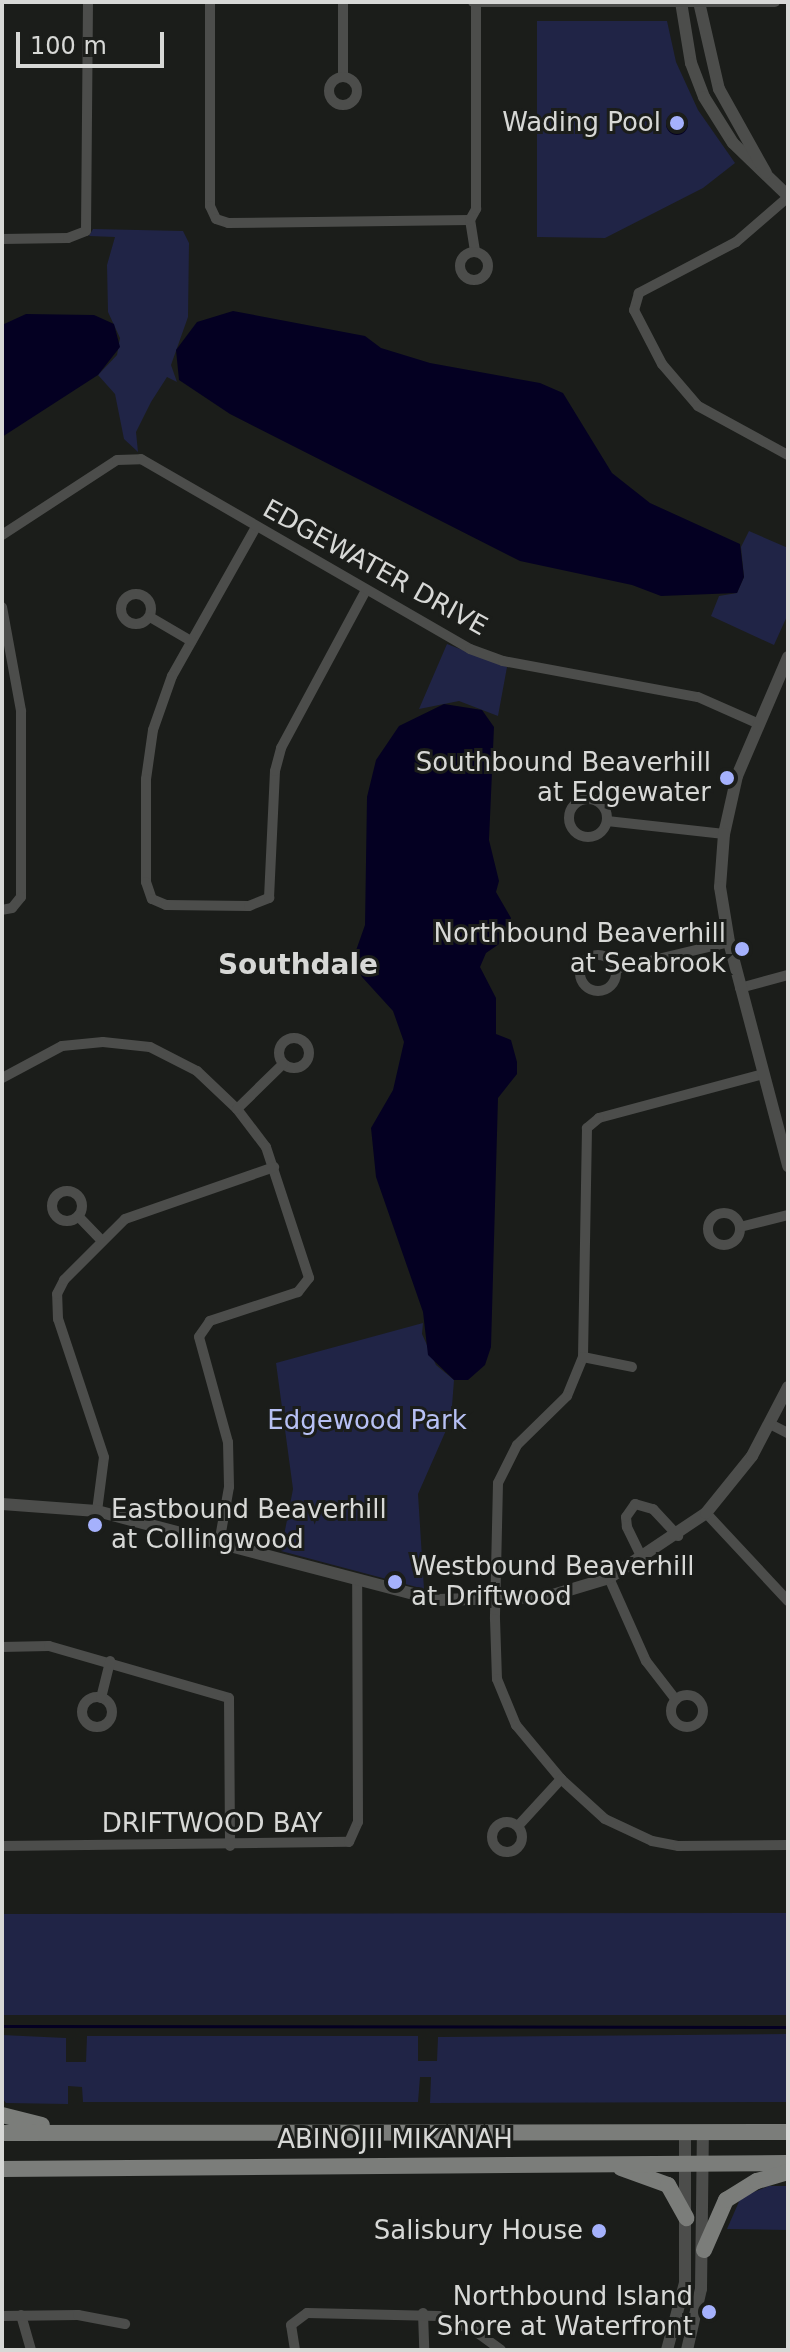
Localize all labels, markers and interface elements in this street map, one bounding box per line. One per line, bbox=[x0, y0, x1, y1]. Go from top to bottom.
scale bar bbox=[20, 16, 168, 66]
text: 100 m bbox=[30, 32, 107, 60]
place label: Wading Pool bbox=[502, 107, 661, 139]
marker: Wading Pool bbox=[668, 114, 686, 132]
street label: EDGEWATER DRIVE bbox=[257, 493, 493, 643]
place label: Southbound Beaverhill at Edgewater bbox=[416, 747, 711, 808]
marker: Southbound Beaverhill at Edgewater bbox=[718, 769, 736, 787]
place label: Northbound Beaverhill at Seabrook bbox=[434, 918, 726, 980]
marker: Northbound Beaverhill at Seabrook bbox=[733, 940, 751, 958]
district label: Southdale bbox=[218, 948, 378, 982]
park label: Edgewood Park bbox=[267, 1405, 467, 1437]
place label: Eastbound Beaverhill at Collingwood bbox=[111, 1494, 387, 1556]
marker: Eastbound Beaverhill at Collingwood bbox=[86, 1516, 104, 1534]
place label: Westbound Beaverhill at Driftwood bbox=[411, 1551, 695, 1612]
marker: Westbound Beaverhill at Driftwood bbox=[386, 1573, 404, 1591]
street label: DRIFTWOOD BAY bbox=[102, 1808, 322, 1840]
street label: ABINOJII MIKANAH bbox=[277, 2124, 513, 2156]
place label: Salisbury House bbox=[374, 2215, 583, 2247]
marker: Salisbury House bbox=[590, 2222, 608, 2240]
place label: Northbound Island Shore at Waterfront bbox=[437, 2281, 693, 2342]
marker: Northbound Island Shore at Waterfront bbox=[700, 2303, 718, 2321]

